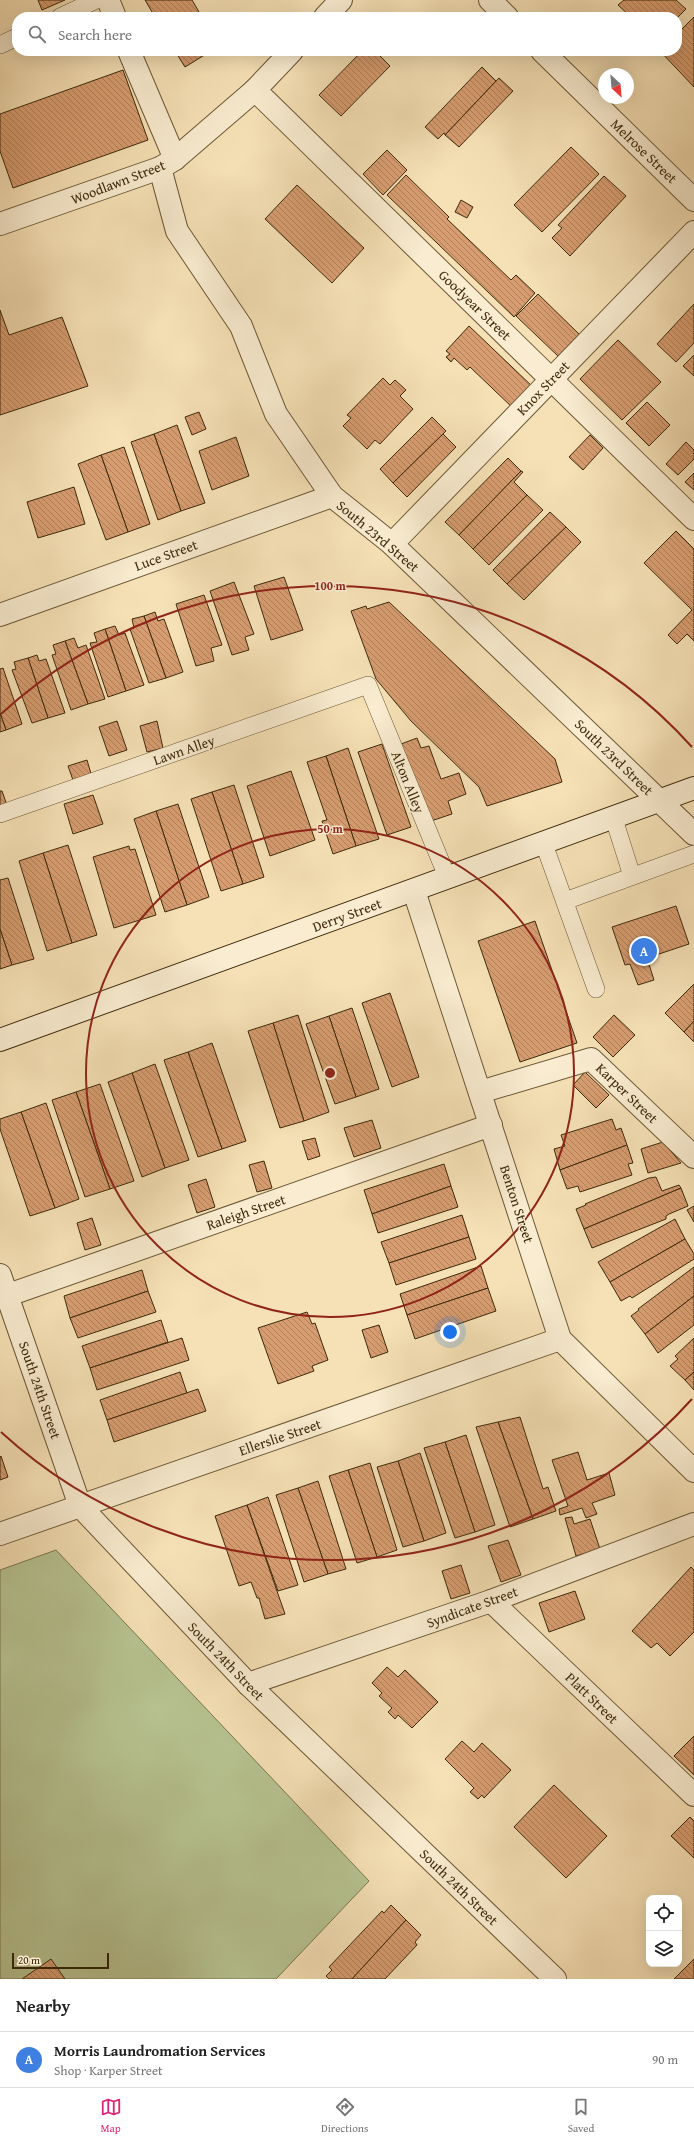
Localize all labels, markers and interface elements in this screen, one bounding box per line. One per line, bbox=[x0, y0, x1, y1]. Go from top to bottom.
search box bbox=[12, 12, 682, 56]
icon: search bbox=[26, 23, 48, 45]
text: Search here bbox=[58, 24, 132, 45]
north arrow bbox=[598, 68, 634, 104]
street label: Melrose Street bbox=[606, 114, 682, 188]
street label: Woodlawn Street bbox=[68, 155, 168, 209]
street label: Goodyear Street bbox=[434, 265, 516, 345]
street label: Knox Street bbox=[512, 356, 574, 420]
street label: South 23rd Street bbox=[332, 495, 424, 577]
street label: Luce Street bbox=[132, 534, 200, 576]
text: 100 m bbox=[314, 577, 347, 594]
street label: South 23rd Street bbox=[570, 714, 658, 800]
street label: Lawn Alley bbox=[150, 730, 218, 770]
street label: Alton Alley bbox=[386, 748, 430, 816]
text: 50 m bbox=[317, 820, 343, 837]
street label: Derry Street bbox=[310, 893, 384, 937]
pin: A bbox=[631, 936, 657, 966]
street label: Karper Street bbox=[592, 1058, 662, 1128]
centre of rings bbox=[323, 1066, 337, 1080]
street label: Benton Street bbox=[495, 1162, 539, 1246]
street label: Raleigh Street bbox=[204, 1189, 288, 1235]
your location bbox=[440, 1322, 460, 1342]
street label: South 24th Street bbox=[14, 1338, 66, 1442]
street label: Ellerslie Street bbox=[236, 1414, 324, 1460]
street label: Syndicate Street bbox=[424, 1581, 521, 1633]
street label: South 24th Street bbox=[183, 1617, 269, 1705]
street label: Platt Street bbox=[561, 1668, 623, 1728]
street label: South 24th Street bbox=[415, 1844, 503, 1930]
map controls bbox=[646, 1895, 682, 1967]
button: locate bbox=[646, 1895, 682, 1931]
button: layers bbox=[646, 1931, 682, 1967]
scale bar bbox=[12, 1951, 109, 1970]
text: 20 m bbox=[18, 1952, 40, 1968]
text: Nearby bbox=[16, 1993, 70, 2018]
text: Morris Laundromation Services bbox=[54, 2040, 266, 2061]
text: A bbox=[25, 2050, 33, 2069]
text: 90 m bbox=[652, 2050, 678, 2069]
text: Shop · Karper Street bbox=[54, 2061, 163, 2080]
tab: Map bbox=[100, 2096, 122, 2136]
tab: Directions bbox=[321, 2096, 368, 2136]
tab: Saved bbox=[568, 2096, 594, 2136]

